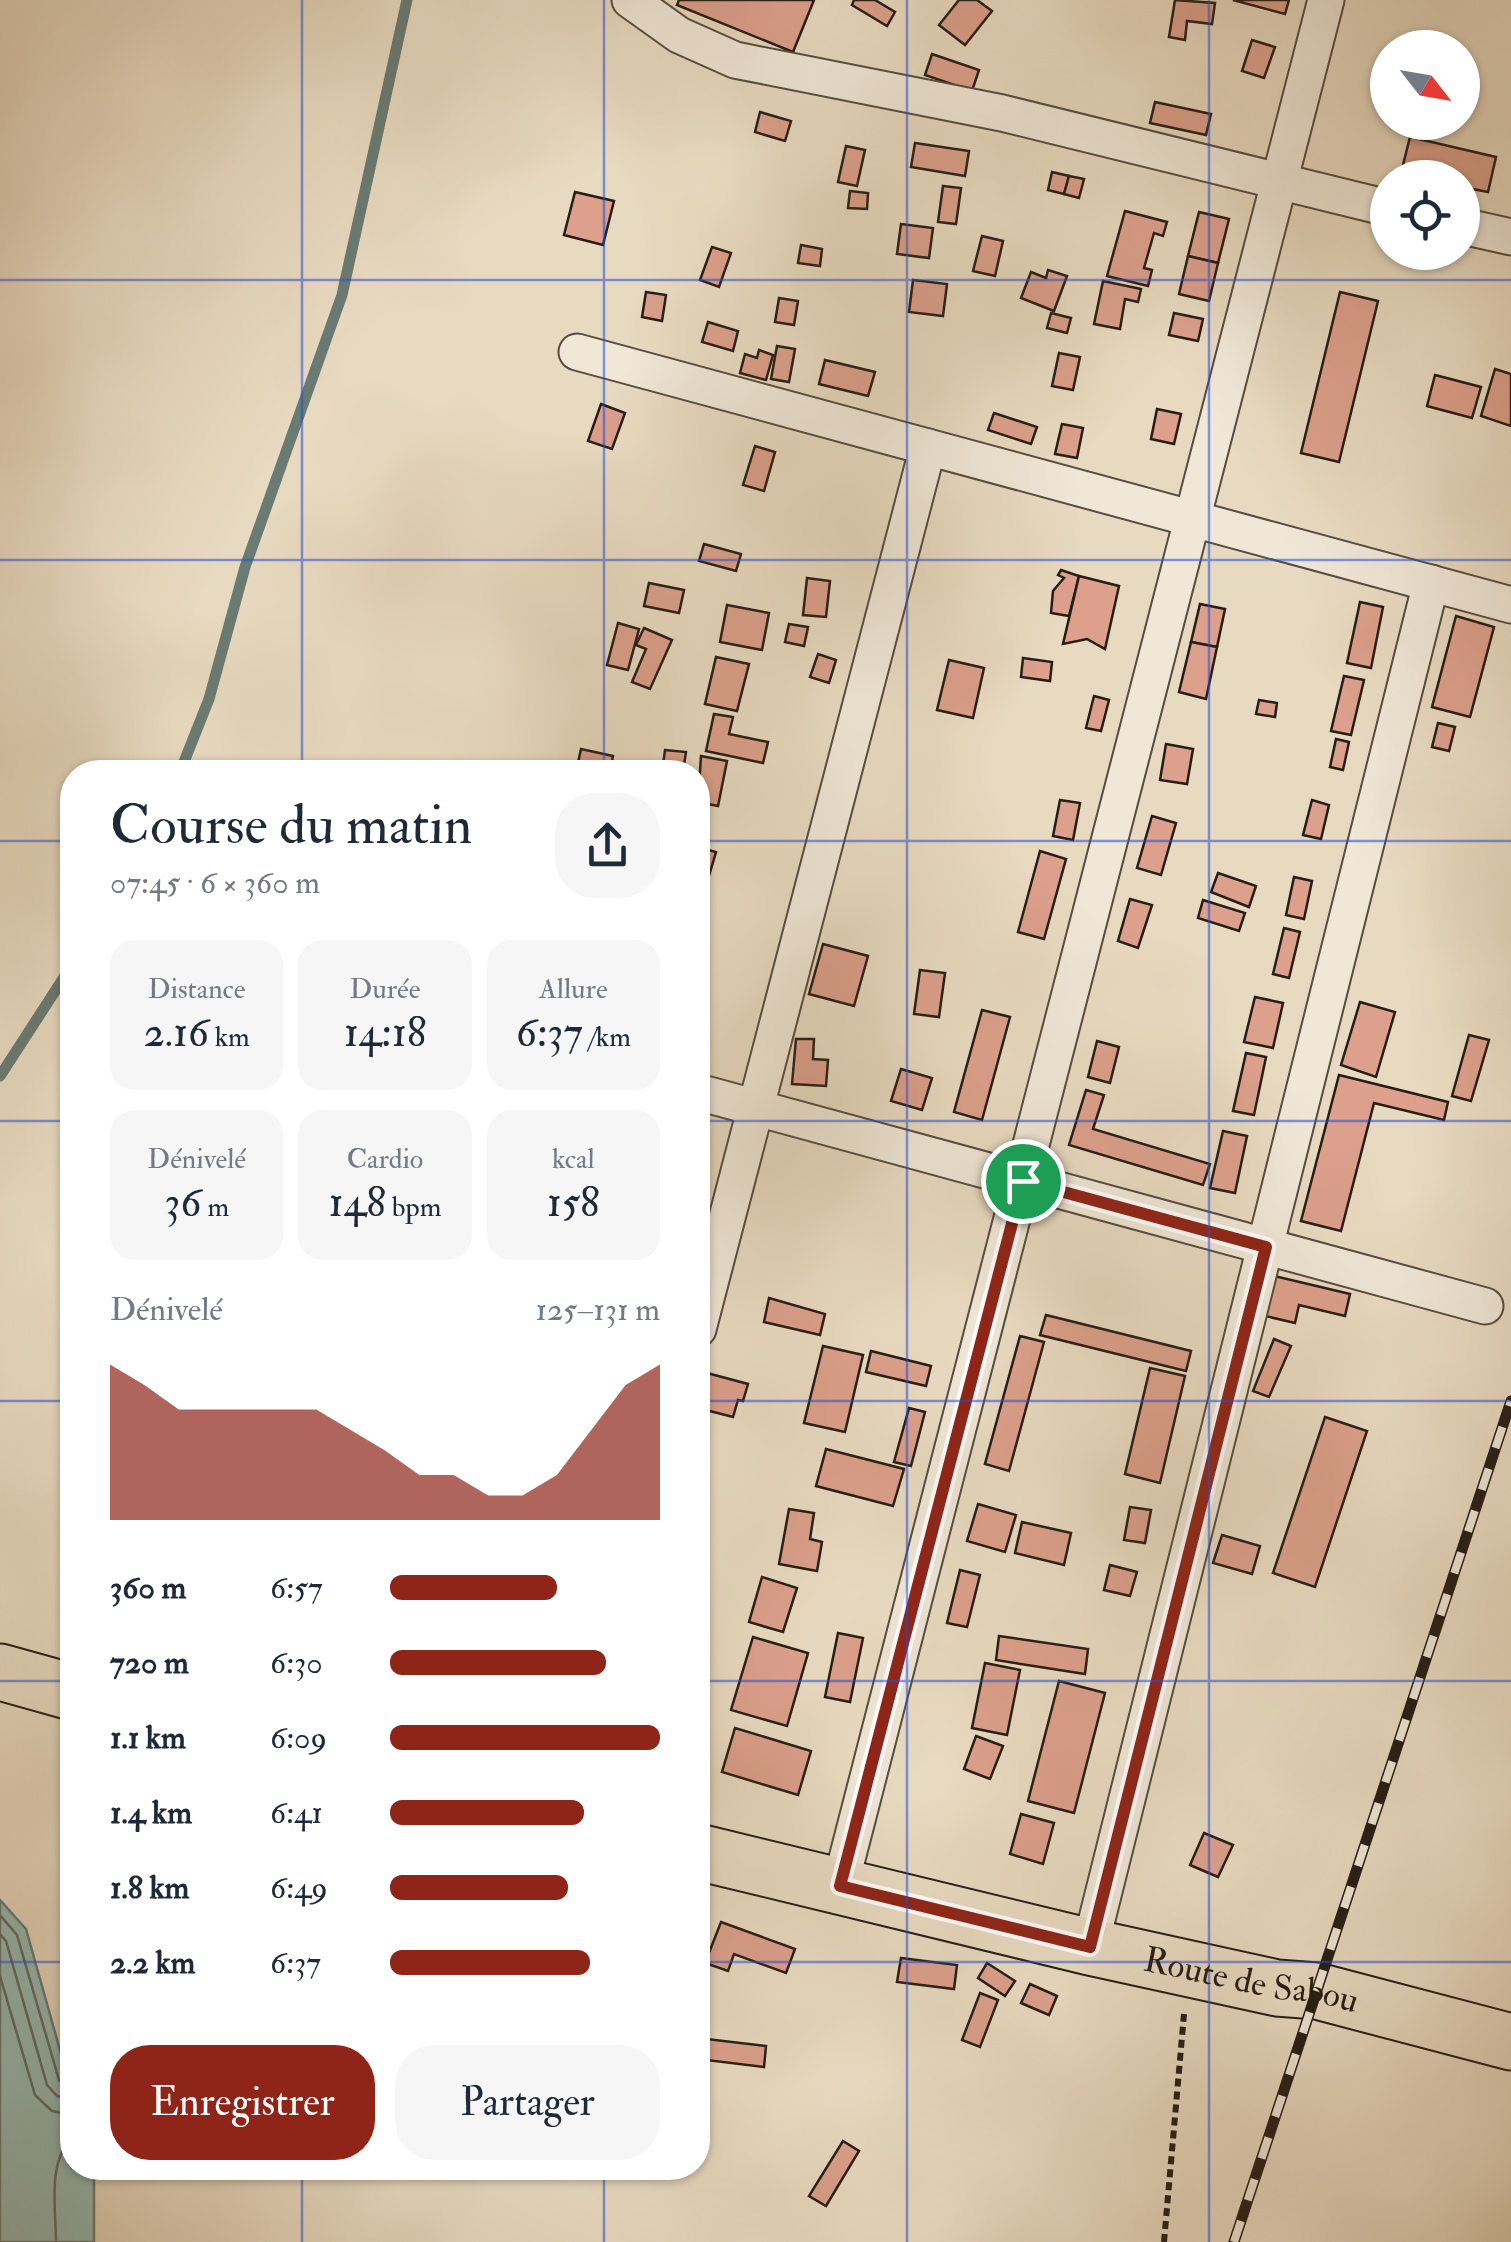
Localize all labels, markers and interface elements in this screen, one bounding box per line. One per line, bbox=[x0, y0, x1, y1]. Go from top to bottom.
north arrow bbox=[1370, 30, 1480, 140]
map controls bbox=[1370, 30, 1480, 270]
button: locate bbox=[1370, 160, 1480, 270]
text: Course du matin bbox=[110, 791, 472, 860]
button: share bbox=[555, 793, 660, 898]
text: 07:45 · 6 × 360 m bbox=[110, 863, 320, 903]
text: Distance bbox=[148, 972, 246, 1007]
text: Durée bbox=[349, 972, 421, 1007]
text: Allure bbox=[539, 972, 608, 1007]
text: 2.16 bbox=[143, 1007, 209, 1059]
text: 14:18 bbox=[344, 1007, 426, 1059]
text: 6:37 bbox=[516, 1007, 583, 1059]
text: km bbox=[209, 1020, 250, 1055]
text: /km bbox=[583, 1020, 631, 1055]
pin bbox=[981, 1139, 1066, 1224]
text: Dénivelé bbox=[147, 1142, 246, 1177]
text: Cardio bbox=[347, 1142, 423, 1177]
text: kcal bbox=[552, 1142, 595, 1177]
icon: arrive bbox=[996, 1154, 1051, 1209]
text: 36 bbox=[164, 1177, 202, 1229]
text: 148 bbox=[329, 1177, 386, 1229]
text: 158 bbox=[547, 1177, 600, 1229]
text: m bbox=[202, 1190, 229, 1225]
text: bpm bbox=[386, 1190, 441, 1225]
text: Dénivelé bbox=[110, 1290, 223, 1330]
text: 125–131 m bbox=[536, 1290, 660, 1330]
text: 360 m bbox=[110, 1568, 186, 1608]
text: 6:57 bbox=[270, 1568, 323, 1608]
text: 720 m bbox=[110, 1643, 189, 1683]
text: 6:30 bbox=[270, 1643, 323, 1683]
text: 1.1 km bbox=[110, 1718, 186, 1758]
text: 6:09 bbox=[270, 1718, 327, 1758]
text: 1.4 km bbox=[110, 1793, 192, 1833]
text: 6:41 bbox=[270, 1793, 323, 1833]
text: 1.8 km bbox=[110, 1868, 189, 1908]
text: 6:49 bbox=[270, 1868, 328, 1908]
street label: Route de Sabou bbox=[1140, 1937, 1363, 2023]
text: 2.2 km bbox=[110, 1943, 195, 1983]
text: 6:37 bbox=[270, 1943, 321, 1983]
button: Enregistrer bbox=[110, 2045, 375, 2160]
button: Partager bbox=[395, 2045, 660, 2160]

